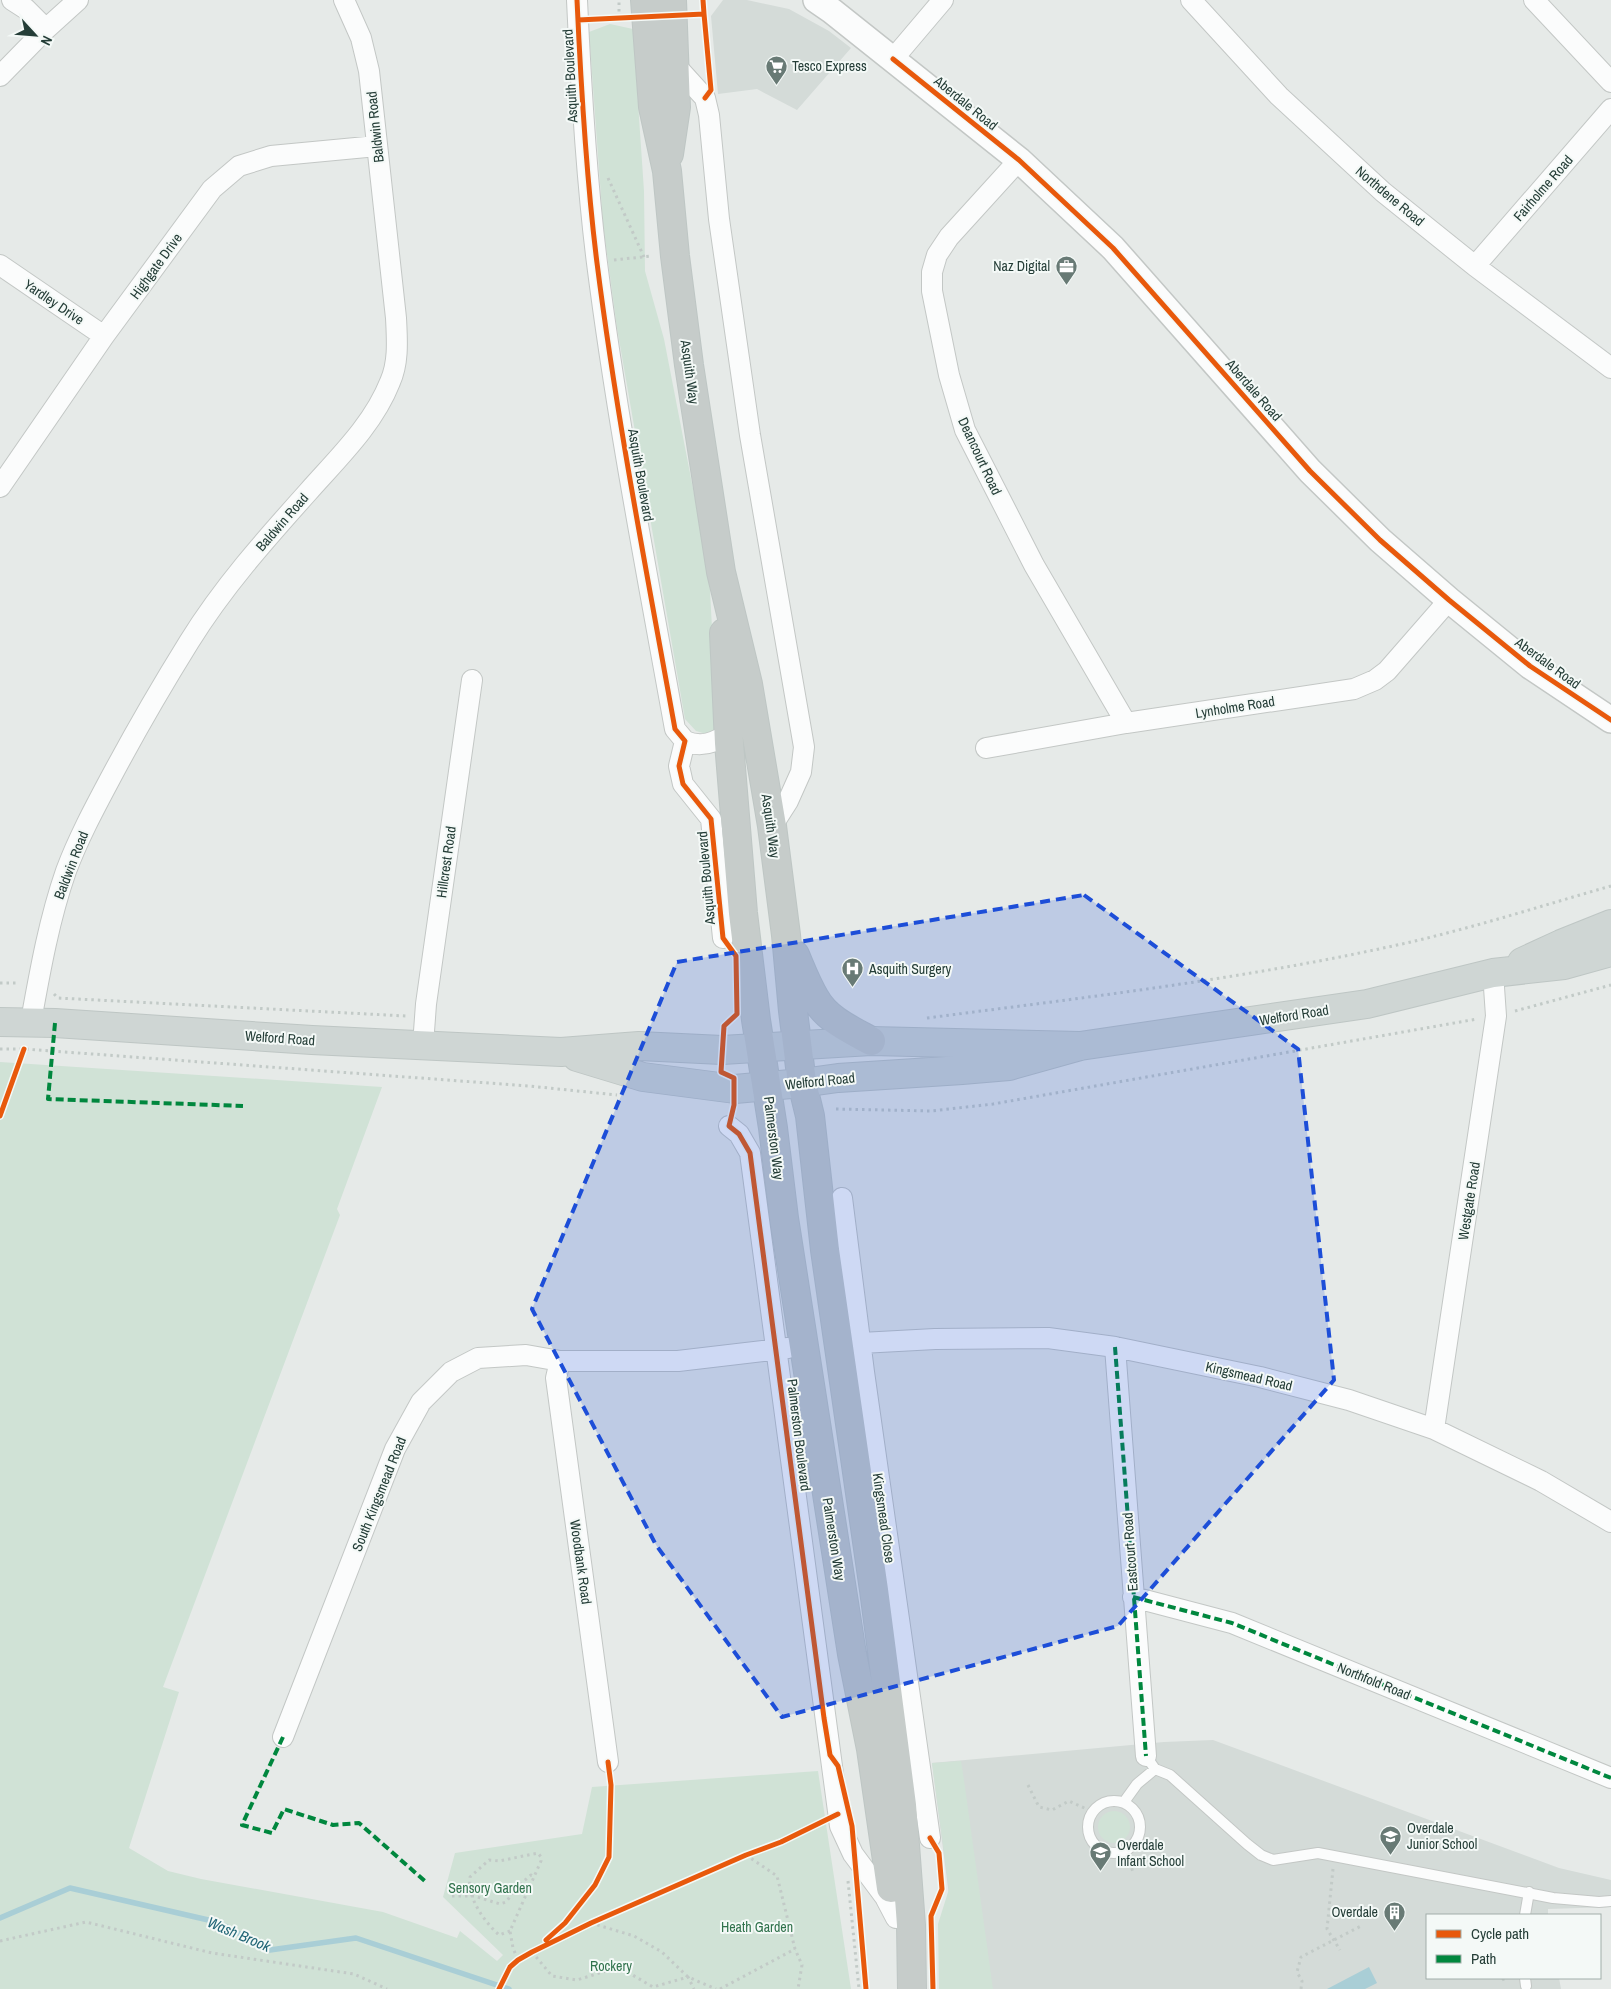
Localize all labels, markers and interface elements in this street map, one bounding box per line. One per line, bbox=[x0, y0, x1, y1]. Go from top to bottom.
north arrow bbox=[10, 10, 60, 60]
street label: Asquith Boulevard bbox=[559, 29, 581, 124]
text: N bbox=[37, 33, 57, 48]
supermarket icon: Tesco Express bbox=[764, 54, 788, 85]
place label: Tesco Express bbox=[792, 57, 867, 75]
street label: Aberdale Road bbox=[930, 71, 1001, 134]
street label: Baldwin Road bbox=[362, 91, 388, 163]
street label: Fairholme Road bbox=[1509, 151, 1577, 225]
street label: Northdene Road bbox=[1352, 162, 1428, 230]
street label: Highgate Drive bbox=[126, 229, 186, 303]
office icon: Naz Digital bbox=[1054, 254, 1078, 285]
place label: Naz Digital bbox=[993, 257, 1050, 275]
street label: Yardley Drive bbox=[20, 275, 88, 329]
street label: Asquith Way bbox=[676, 338, 703, 406]
street label: Aberdale Road bbox=[1221, 354, 1286, 425]
street label: Deancourt Road bbox=[954, 414, 1006, 498]
street label: Asquith Boulevard bbox=[624, 426, 658, 523]
street label: Baldwin Road bbox=[252, 489, 312, 555]
street label: Aberdale Road bbox=[1511, 633, 1584, 693]
street label: Lynholme Road bbox=[1194, 692, 1276, 722]
street label: Asquith Way bbox=[757, 792, 784, 860]
street label: Hillcrest Road bbox=[432, 825, 460, 899]
street label: Baldwin Road bbox=[50, 828, 92, 902]
street label: Asquith Boulevard bbox=[693, 830, 719, 927]
hospital icon: Asquith Surgery bbox=[841, 957, 865, 988]
place label: Asquith Surgery bbox=[868, 960, 952, 978]
street label: Welford Road bbox=[1258, 1001, 1330, 1029]
street label: Welford Road bbox=[244, 1027, 316, 1049]
street label: Welford Road bbox=[784, 1068, 856, 1094]
street label: Palmerston Way bbox=[760, 1095, 788, 1181]
street label: Westgate Road bbox=[1454, 1161, 1484, 1241]
street label: Kingsmead Road bbox=[1204, 1357, 1294, 1395]
street label: Palmerston Boulevard bbox=[783, 1378, 815, 1492]
street label: South Kingsmead Road bbox=[348, 1434, 410, 1554]
street label: Kingsmead Close bbox=[869, 1472, 899, 1564]
street label: Palmerston Way bbox=[819, 1496, 849, 1582]
street label: Eastcourt Road bbox=[1118, 1512, 1142, 1592]
street label: Woodbank Road bbox=[566, 1518, 596, 1606]
street label: Northfold Road bbox=[1335, 1658, 1413, 1704]
place label: Overdale Junior School bbox=[1407, 1819, 1477, 1853]
school or university icon: Overdale Junior School bbox=[1379, 1824, 1403, 1855]
place label: Overdale Infant School bbox=[1117, 1836, 1184, 1870]
school or university icon: Overdale Infant School bbox=[1089, 1841, 1113, 1872]
park label: Sensory Garden bbox=[448, 1879, 532, 1897]
building icon: Overdale bbox=[1382, 1900, 1406, 1931]
place label: Overdale bbox=[1331, 1903, 1378, 1921]
water label: Wash Brook bbox=[204, 1911, 275, 1957]
legend bbox=[1426, 1914, 1601, 1979]
park label: Heath Garden bbox=[721, 1918, 793, 1936]
text: Cycle path bbox=[1471, 1923, 1529, 1944]
text: Path bbox=[1471, 1948, 1496, 1969]
park label: Rockery bbox=[590, 1957, 632, 1975]

